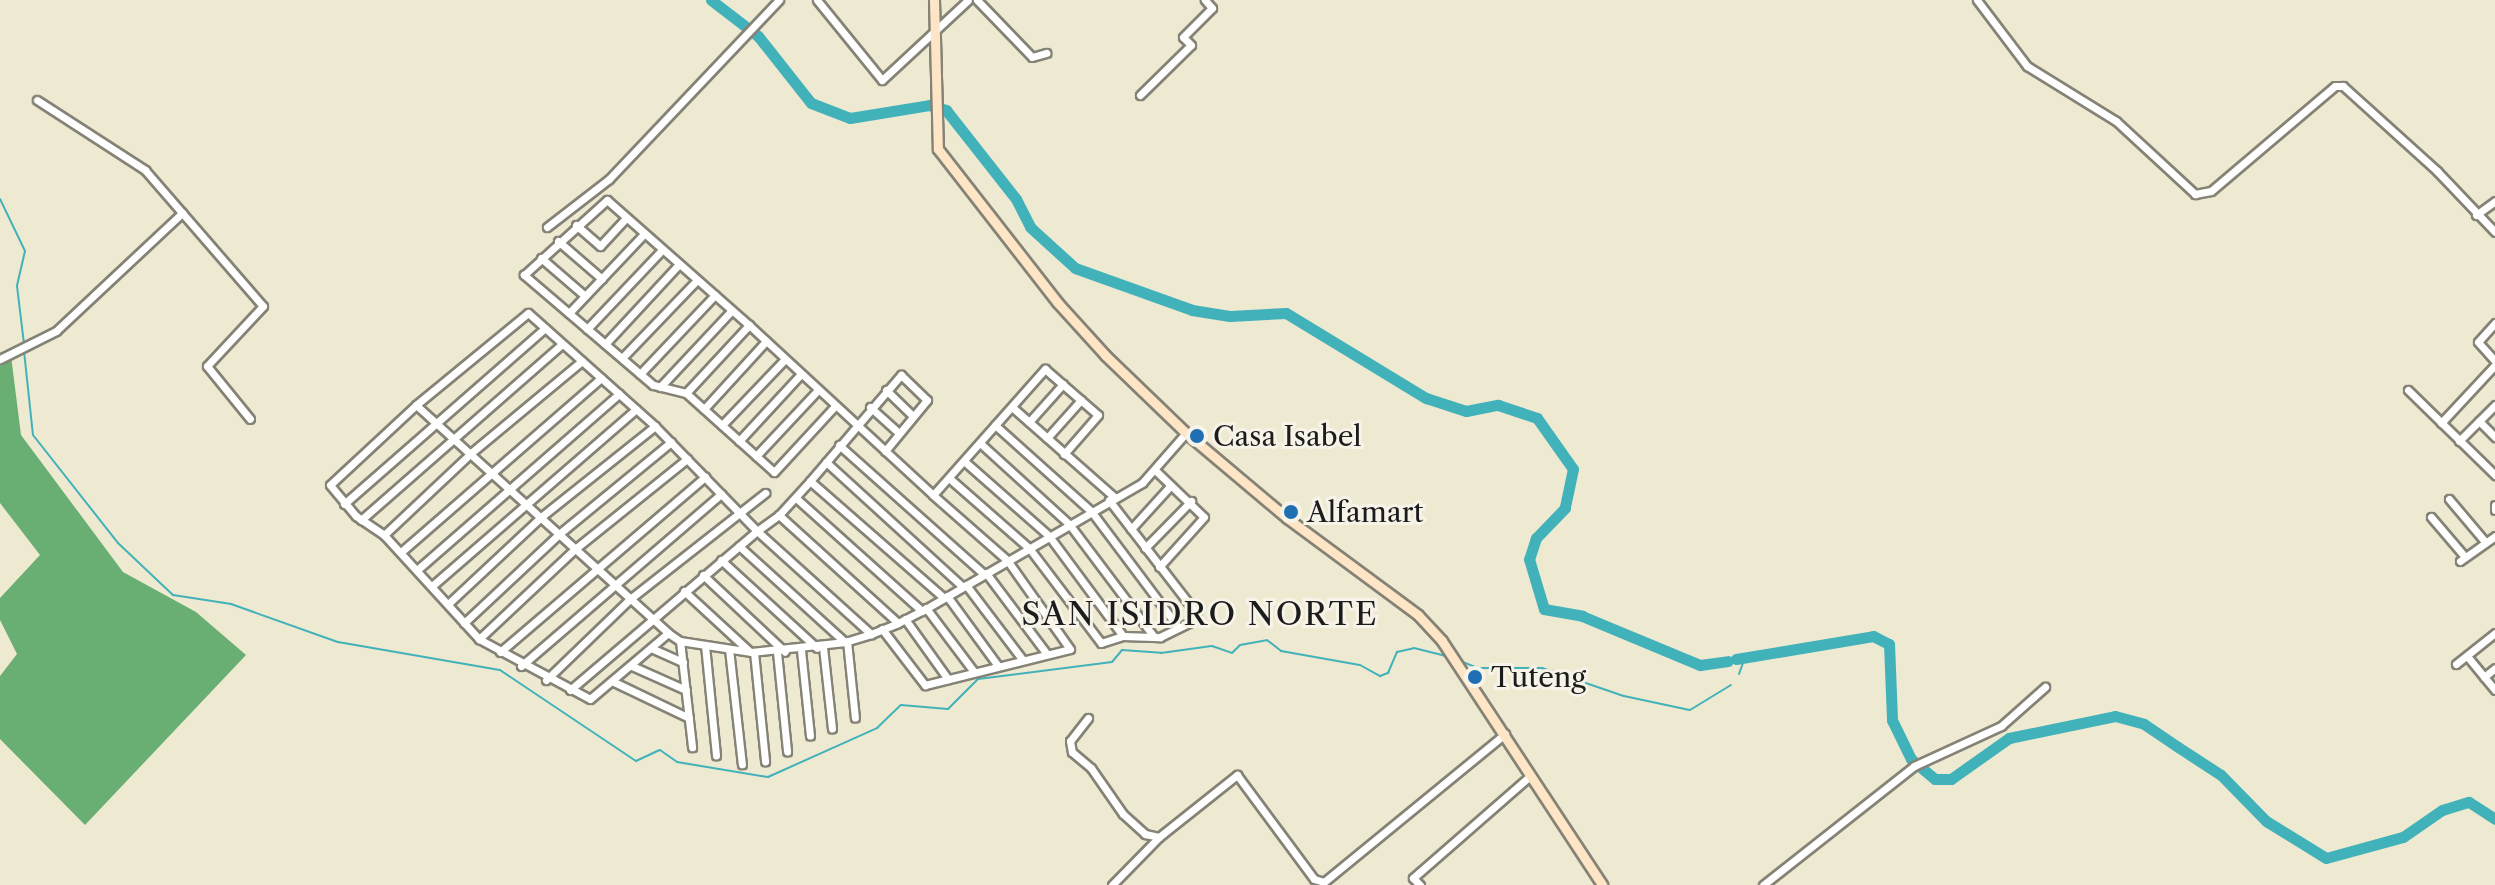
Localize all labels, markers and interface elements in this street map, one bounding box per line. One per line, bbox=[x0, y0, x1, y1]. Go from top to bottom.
place label: Casa Isabel bbox=[1213, 419, 1362, 453]
marker: Casa Isabel bbox=[1188, 427, 1206, 445]
place label: Alfamart bbox=[1307, 495, 1423, 529]
marker: Alfamart bbox=[1282, 503, 1300, 521]
district label: SAN ISIDRO NORTE bbox=[1021, 595, 1379, 633]
place label: Tuteng bbox=[1491, 660, 1586, 694]
marker: Tuteng bbox=[1466, 668, 1484, 686]

